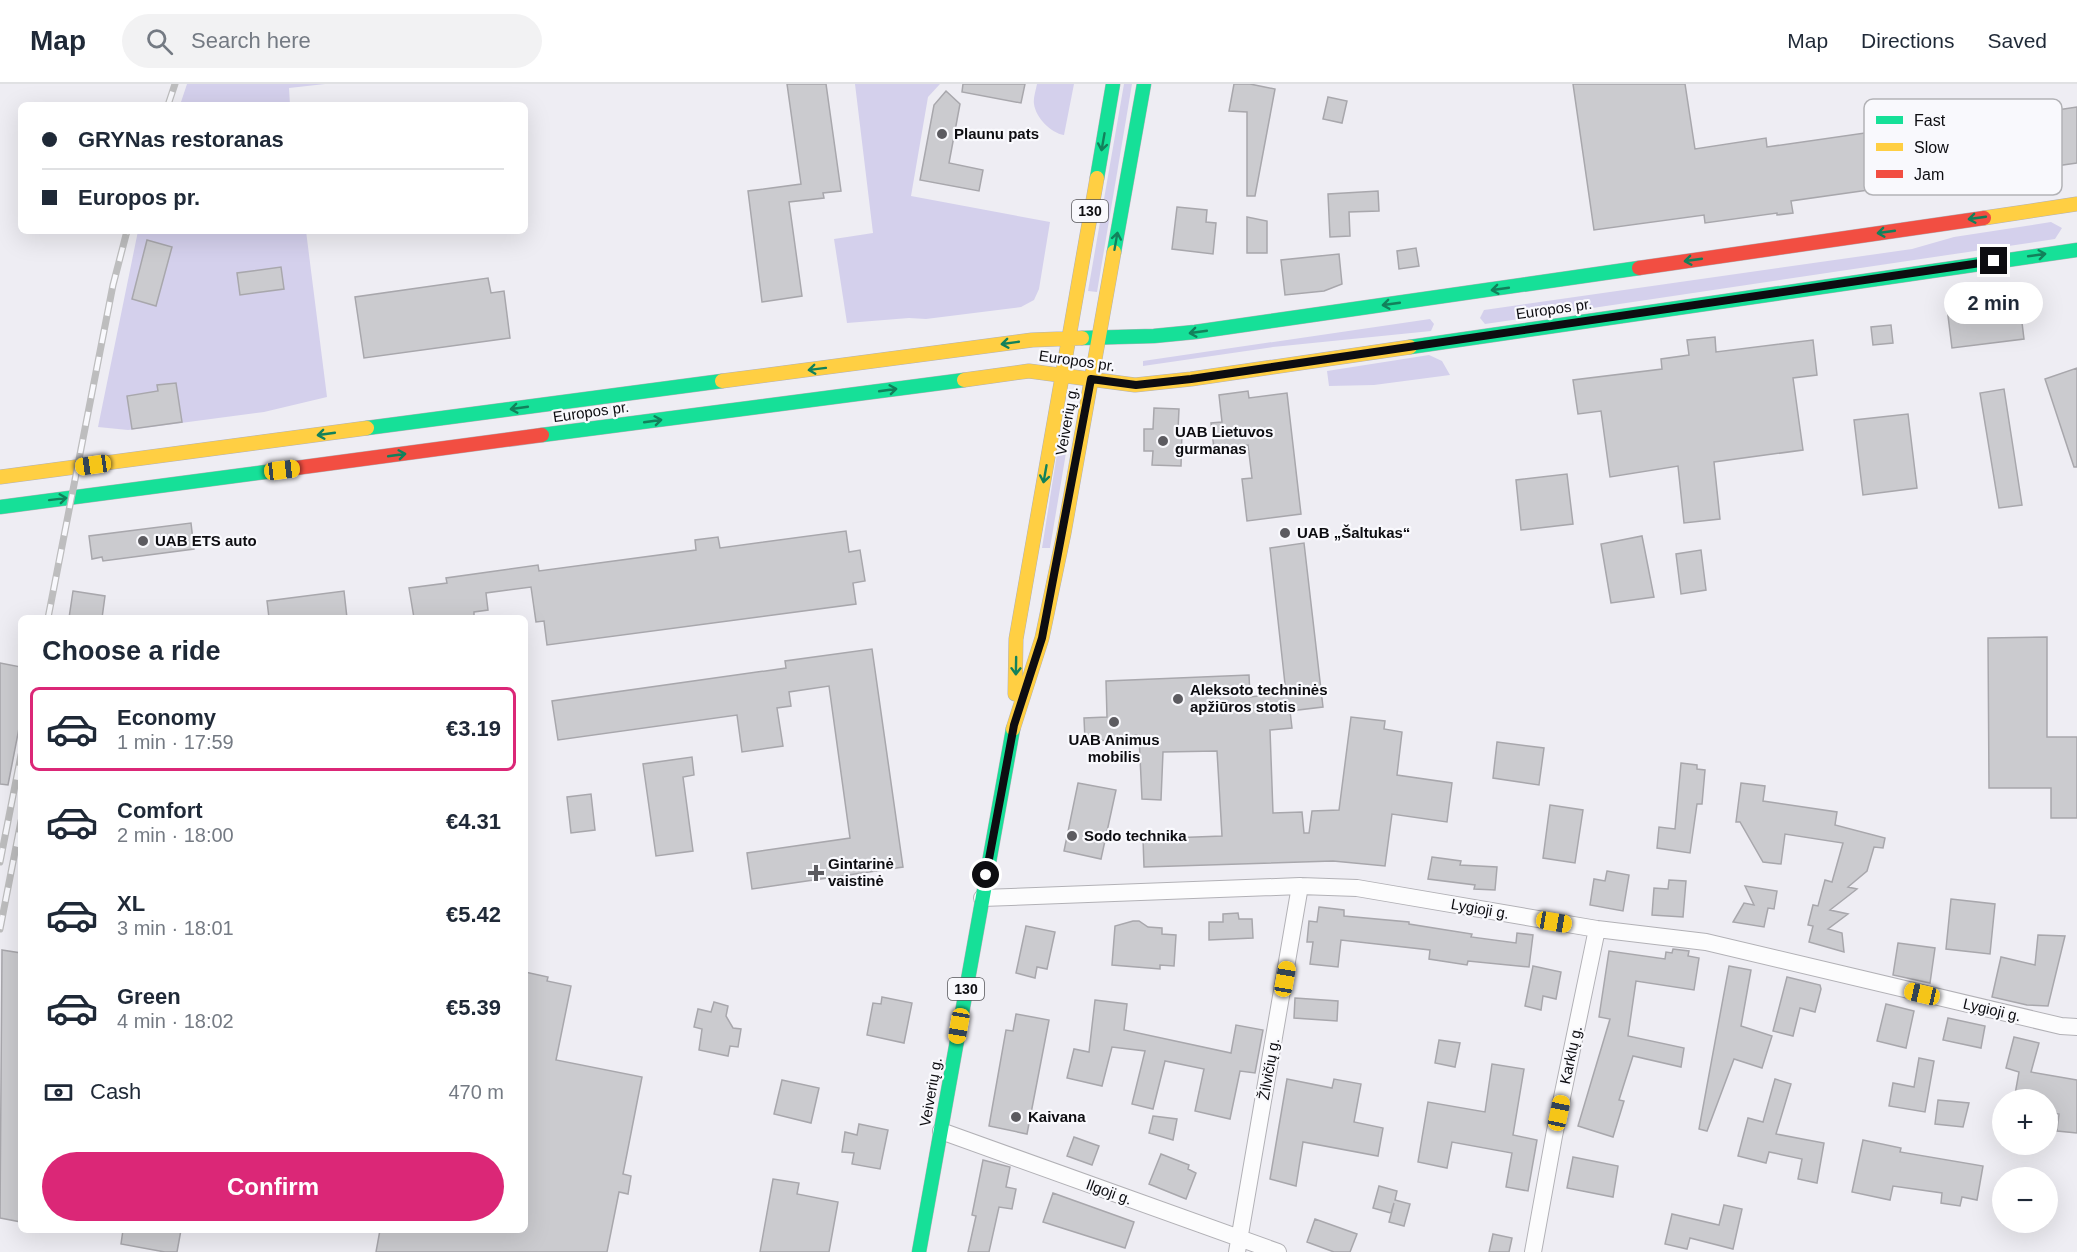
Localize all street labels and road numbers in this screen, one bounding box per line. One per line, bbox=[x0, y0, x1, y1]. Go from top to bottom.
road number: 130 bbox=[1072, 200, 1108, 222]
street label: Europos pr. bbox=[1515, 295, 1593, 322]
street label: Europos pr. bbox=[1038, 347, 1116, 374]
street label: Veiverių g. bbox=[1052, 385, 1081, 457]
street label: Europos pr. bbox=[552, 398, 630, 425]
street label: Lygioji g. bbox=[1450, 895, 1510, 922]
road number: 130 bbox=[948, 978, 984, 1000]
street label: Lygioji g. bbox=[1962, 995, 2023, 1024]
street label: Karklų g. bbox=[1556, 1024, 1585, 1086]
street label: Žilvičių g. bbox=[1255, 1037, 1282, 1101]
street label: Veiverių g. bbox=[916, 1056, 945, 1128]
street label: Ilgoji g. bbox=[1084, 1175, 1134, 1208]

